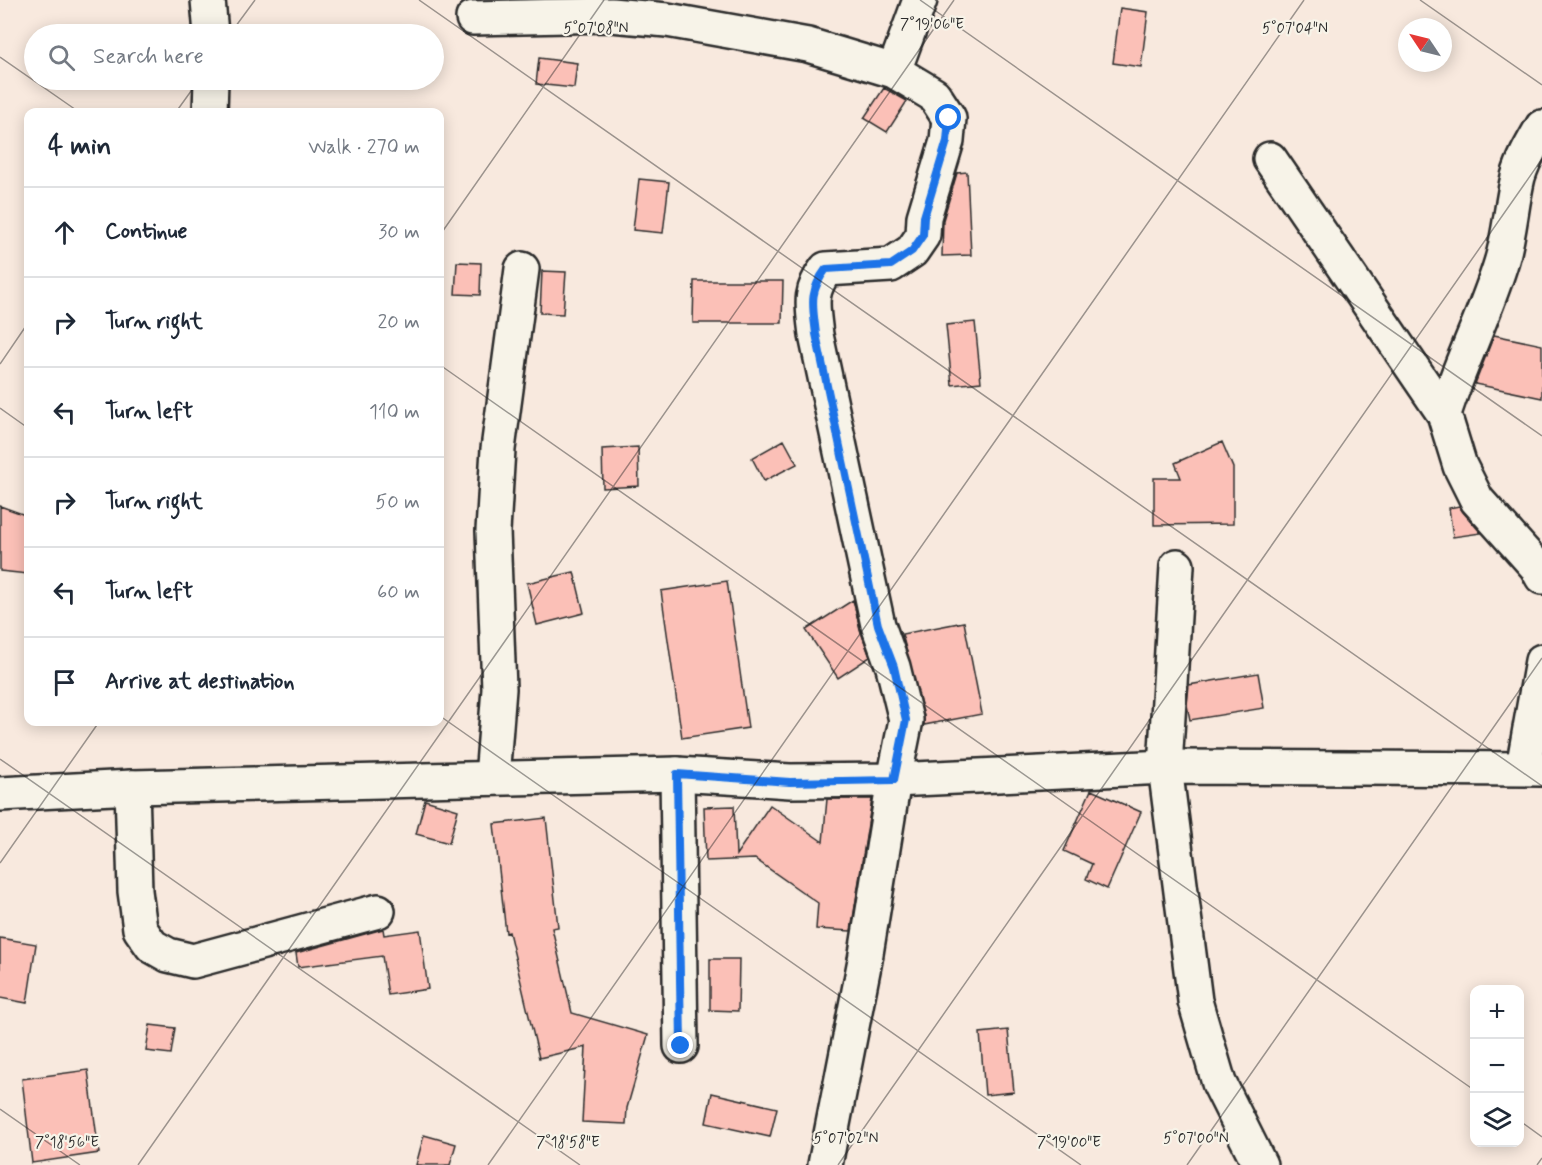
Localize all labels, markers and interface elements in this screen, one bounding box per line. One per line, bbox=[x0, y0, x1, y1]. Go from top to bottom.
text: 7°19'06"E bbox=[900, 15, 964, 35]
north arrow bbox=[1398, 18, 1452, 72]
text: 5°07'08"N bbox=[563, 19, 629, 39]
text: 5°07'04"N bbox=[1262, 19, 1328, 39]
search box bbox=[24, 24, 444, 90]
icon: search bbox=[45, 41, 78, 74]
text: Search here bbox=[93, 43, 204, 71]
route start bbox=[935, 104, 961, 130]
text: 4 min bbox=[48, 130, 111, 164]
text: Walk · 270 m bbox=[308, 134, 420, 161]
icon: ahead bbox=[48, 216, 81, 249]
text: Continue bbox=[105, 218, 187, 246]
text: 30 m bbox=[378, 219, 420, 246]
icon: right bbox=[48, 306, 81, 339]
text: Turn right bbox=[105, 308, 203, 336]
text: 20 m bbox=[377, 309, 420, 336]
icon: left bbox=[48, 396, 81, 429]
text: Turn left bbox=[105, 398, 193, 426]
text: 110 m bbox=[369, 399, 420, 426]
icon: right bbox=[48, 486, 81, 519]
text: Turn right bbox=[105, 488, 203, 516]
text: 50 m bbox=[375, 489, 420, 516]
icon: left bbox=[48, 576, 81, 609]
text: Turn left bbox=[105, 578, 193, 606]
text: 60 m bbox=[377, 579, 420, 606]
icon: arrive bbox=[48, 666, 81, 699]
text: Arrive at destination bbox=[105, 668, 295, 696]
map controls bbox=[1470, 985, 1524, 1147]
button: + bbox=[1470, 985, 1524, 1039]
route end bbox=[667, 1032, 693, 1058]
button: − bbox=[1470, 1039, 1524, 1093]
button: layers bbox=[1470, 1093, 1524, 1147]
text: 5°07'02"N bbox=[814, 1129, 878, 1149]
text: 5°07'00"N bbox=[1163, 1129, 1229, 1149]
text: 7°18'56"E bbox=[35, 1133, 99, 1153]
text: 7°18'58"E bbox=[536, 1133, 600, 1153]
text: 7°19'00"E bbox=[1037, 1133, 1101, 1153]

